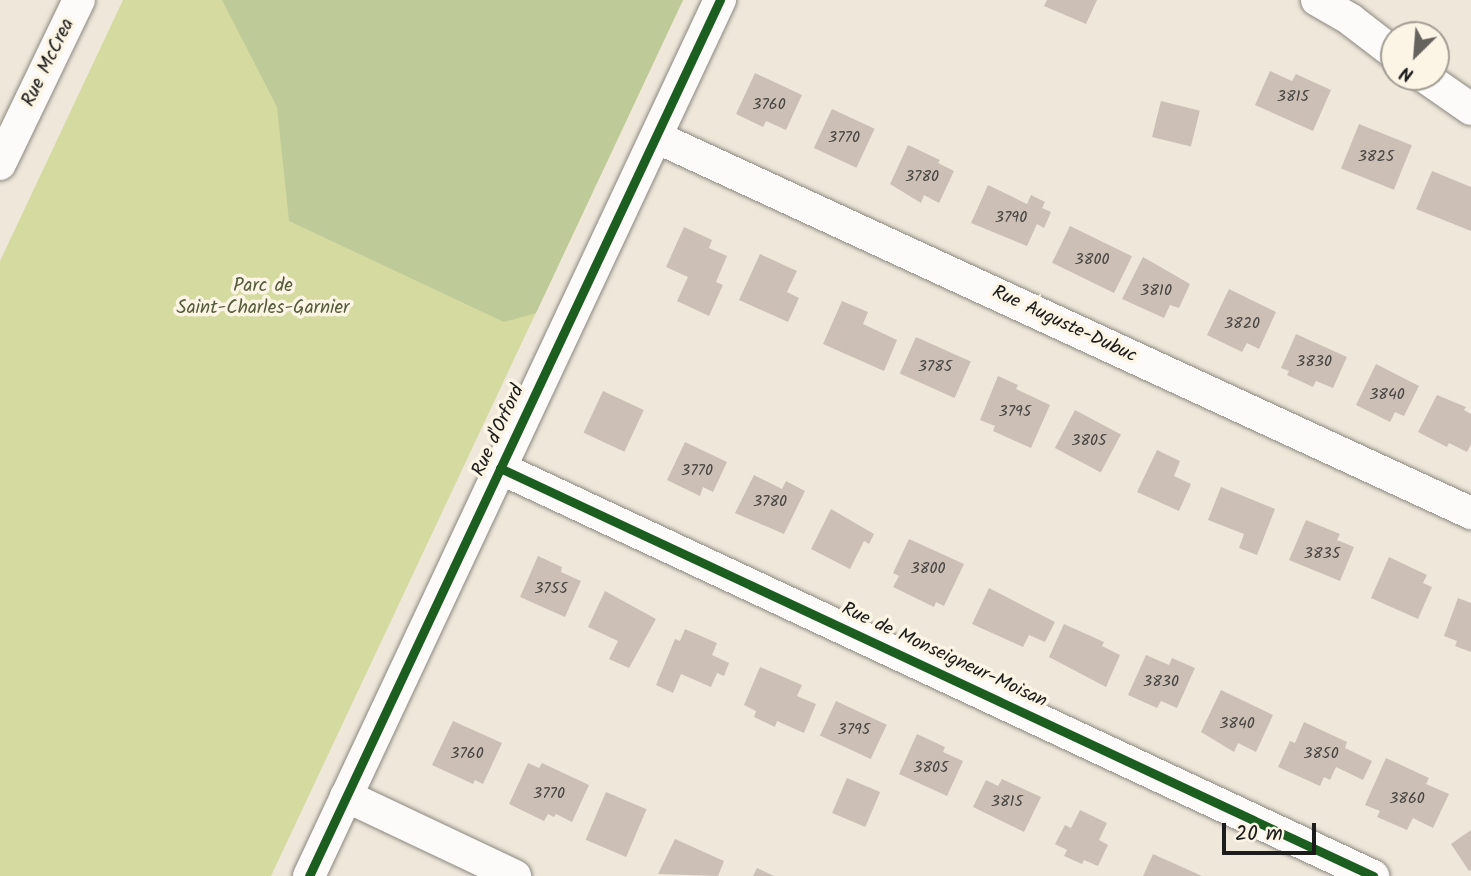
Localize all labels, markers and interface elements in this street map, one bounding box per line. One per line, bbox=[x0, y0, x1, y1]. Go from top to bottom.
street label: Rue McCrea bbox=[18, 15, 80, 111]
north arrow bbox=[1380, 21, 1450, 91]
text: N bbox=[1395, 57, 1419, 89]
house number: 3815 bbox=[1277, 87, 1309, 107]
house number: 3760 bbox=[752, 95, 786, 115]
house number: 3770 bbox=[828, 128, 860, 148]
house number: 3825 bbox=[1358, 147, 1394, 167]
house number: 3780 bbox=[905, 167, 939, 187]
house number: 3790 bbox=[995, 208, 1027, 228]
house number: 3800 bbox=[1075, 250, 1109, 270]
park label: Parc de Saint-Charles-Garnier bbox=[177, 276, 349, 320]
house number: 3810 bbox=[1140, 281, 1172, 301]
street label: Rue Auguste-Dubuc bbox=[988, 282, 1140, 368]
house number: 3820 bbox=[1224, 314, 1260, 334]
house number: 3830 bbox=[1296, 352, 1332, 372]
house number: 3785 bbox=[918, 357, 952, 377]
street label: Rue d'Orford bbox=[468, 382, 530, 480]
house number: 3840 bbox=[1369, 385, 1405, 405]
house number: 3795 bbox=[999, 402, 1031, 422]
house number: 3805 bbox=[1071, 431, 1107, 451]
house number: 3770 bbox=[681, 461, 713, 481]
house number: 3780 bbox=[753, 492, 787, 512]
house number: 3835 bbox=[1304, 544, 1340, 564]
house number: 3800 bbox=[911, 559, 945, 579]
house number: 3755 bbox=[534, 579, 568, 599]
street label: Rue de Monseigneur-Moisan bbox=[838, 598, 1050, 714]
house number: 3830 bbox=[1143, 672, 1179, 692]
house number: 3840 bbox=[1219, 714, 1255, 734]
house number: 3795 bbox=[838, 720, 870, 740]
house number: 3760 bbox=[450, 744, 484, 764]
house number: 3850 bbox=[1303, 744, 1339, 764]
house number: 3805 bbox=[913, 758, 949, 778]
house number: 3770 bbox=[533, 784, 565, 804]
house number: 3860 bbox=[1389, 789, 1425, 809]
house number: 3815 bbox=[991, 792, 1023, 812]
scale bar bbox=[1226, 810, 1320, 854]
text: 20 m bbox=[1235, 818, 1283, 851]

